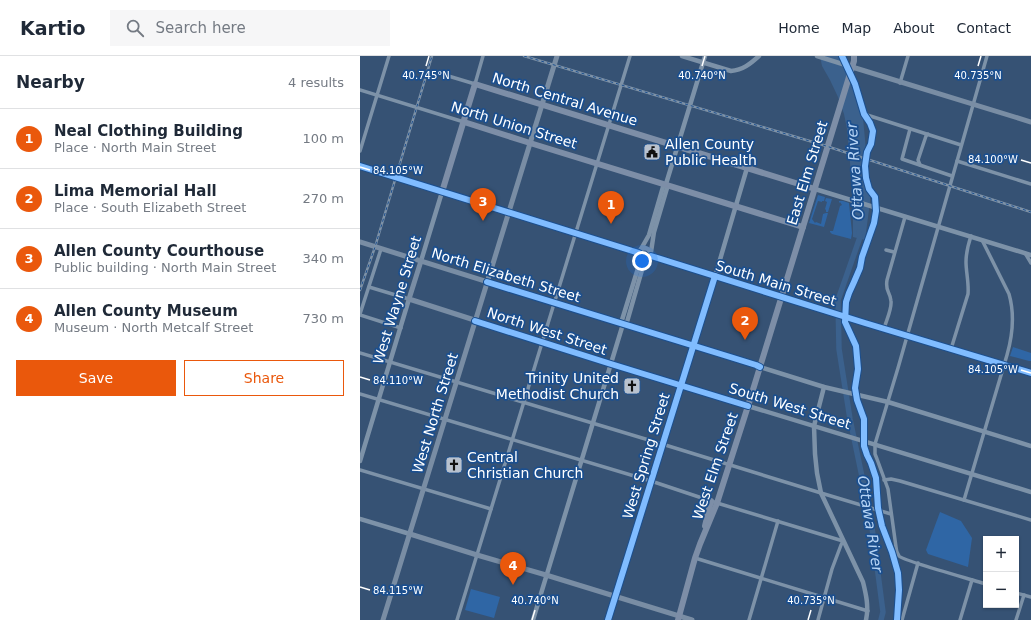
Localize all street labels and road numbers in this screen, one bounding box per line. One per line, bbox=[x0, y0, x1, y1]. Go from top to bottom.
street label: North Central Avenue bbox=[490, 69, 640, 129]
street label: North Union Street bbox=[449, 98, 579, 152]
street label: East Elm Street bbox=[784, 119, 831, 227]
street label: West Wayne Street bbox=[370, 234, 424, 366]
street label: North Elizabeth Street bbox=[430, 245, 583, 305]
street label: South Main Street bbox=[714, 257, 839, 309]
street label: North West Street bbox=[485, 304, 609, 358]
street label: West North Street bbox=[409, 350, 461, 475]
street label: South West Street bbox=[727, 380, 853, 432]
street label: West Spring Street bbox=[619, 391, 673, 521]
street label: West Elm Street bbox=[689, 410, 741, 522]

